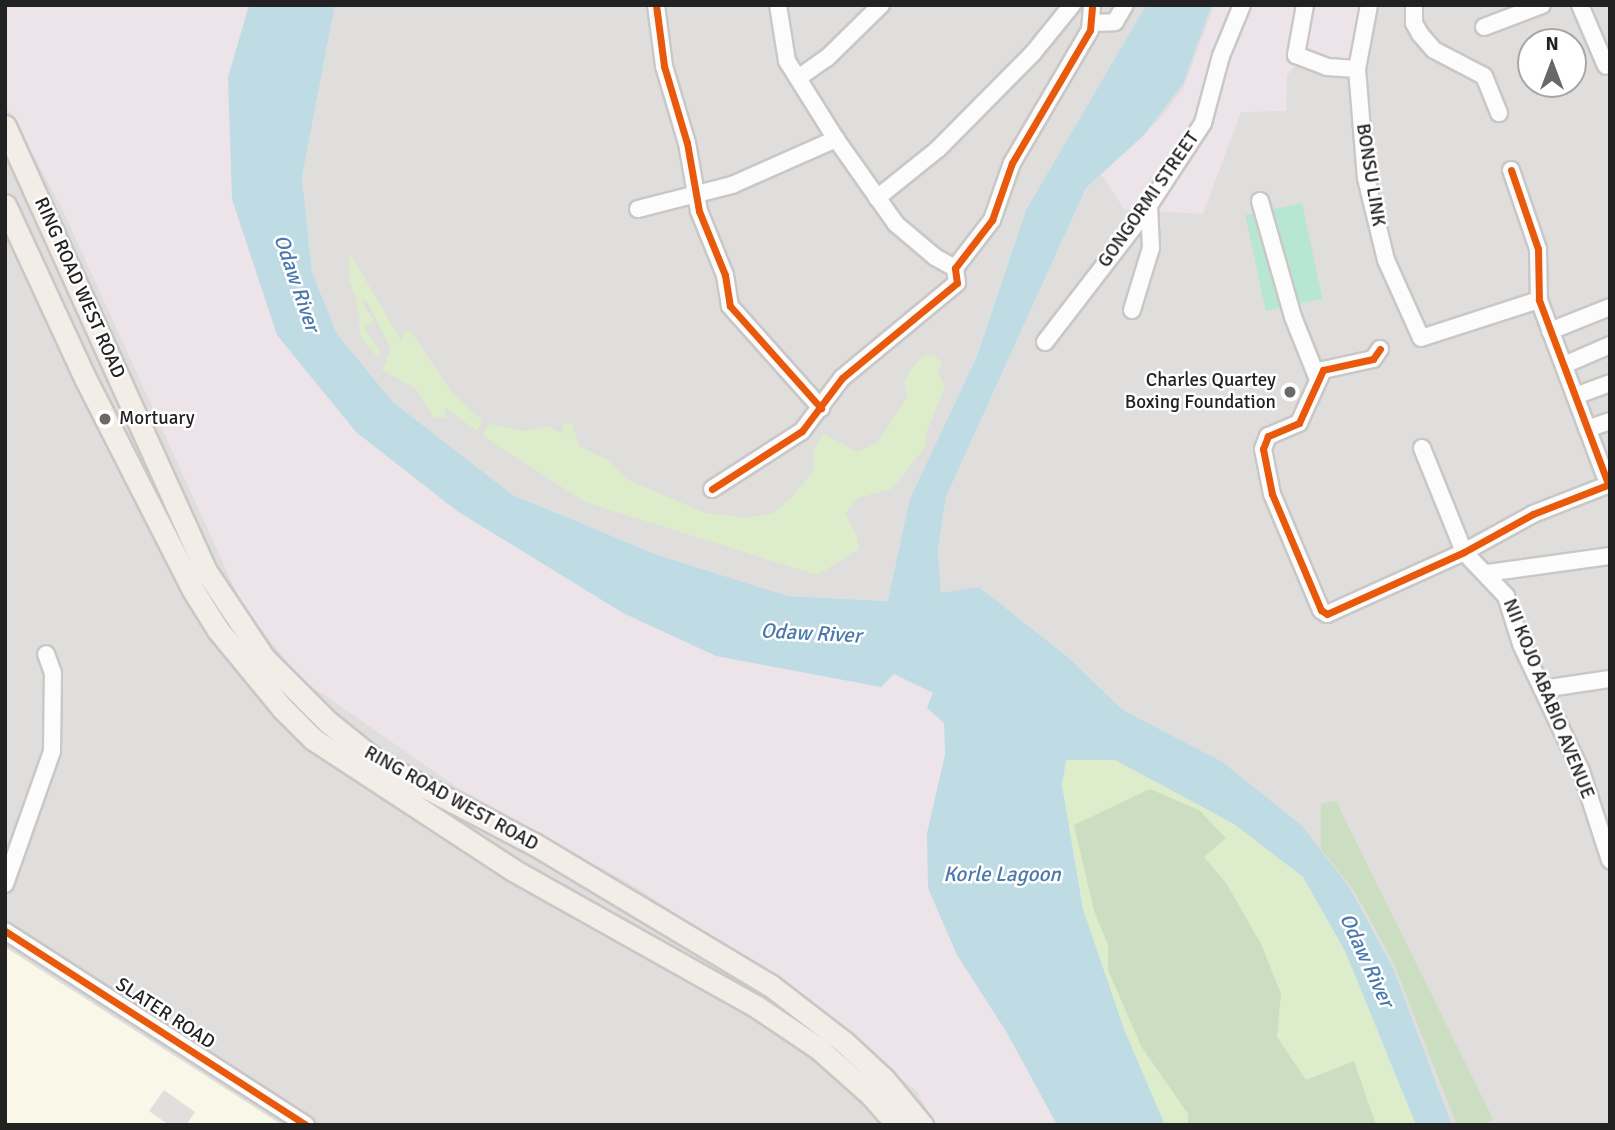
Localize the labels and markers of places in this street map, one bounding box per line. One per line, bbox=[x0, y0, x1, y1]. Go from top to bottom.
place label: Charles Quartey Boxing Foundation bbox=[1125, 370, 1276, 414]
marker: Charles Quartey Boxing Foundation bbox=[1282, 384, 1298, 400]
place label: Mortuary bbox=[119, 408, 195, 430]
marker: Mortuary bbox=[97, 411, 113, 427]

